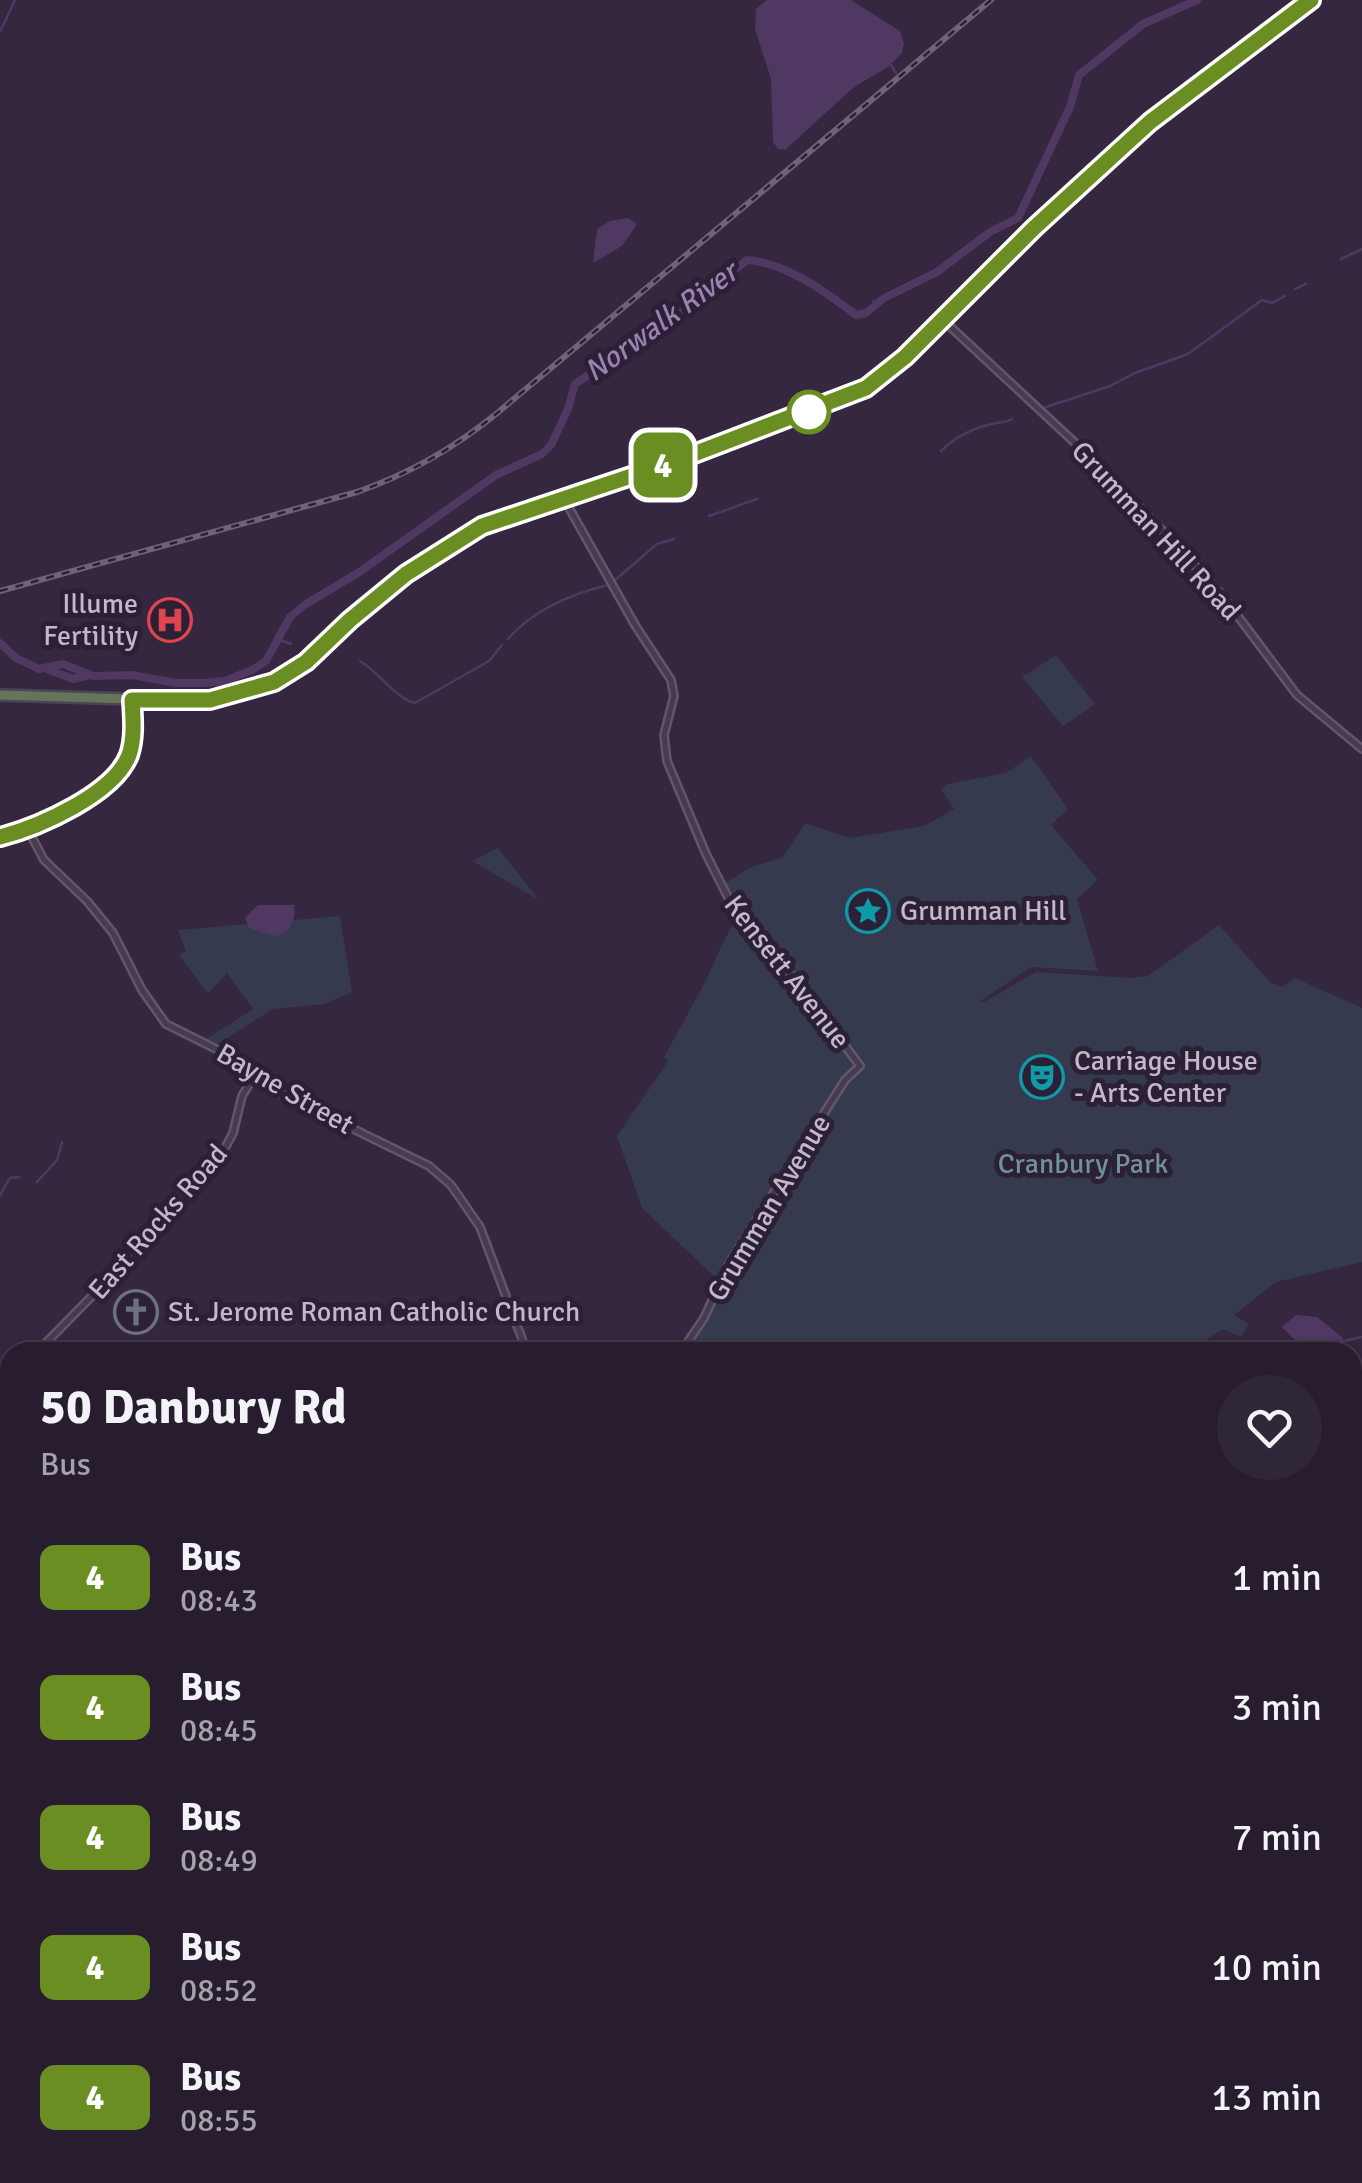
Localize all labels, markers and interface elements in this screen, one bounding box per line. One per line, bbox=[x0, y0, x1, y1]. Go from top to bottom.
water label: Norwalk River bbox=[577, 252, 748, 390]
unlabelled marker bbox=[788, 391, 830, 433]
line badge: 4 bbox=[630, 432, 696, 498]
street label: Grumman Hill Road bbox=[1064, 434, 1248, 628]
text: 4 bbox=[654, 444, 672, 487]
place label: Illume Fertility bbox=[43, 587, 138, 653]
hospital icon: Illume Fertility bbox=[147, 597, 193, 643]
place icon: Grumman Hill bbox=[845, 888, 891, 934]
street label: Kensett Avenue bbox=[717, 889, 857, 1055]
place label: Grumman Hill bbox=[900, 894, 1067, 928]
street label: Bayne Street bbox=[211, 1036, 360, 1142]
place label: Carriage House - Arts Center bbox=[1074, 1044, 1258, 1110]
theatre icon: Carriage House - Arts Center bbox=[1019, 1054, 1065, 1100]
street label: Grumman Avenue bbox=[700, 1109, 838, 1307]
street label: East Rocks Road bbox=[81, 1137, 235, 1307]
park label: Cranbury Park bbox=[998, 1147, 1168, 1181]
church icon: St. Jerome Roman Catholic Church bbox=[113, 1289, 159, 1335]
place label: St. Jerome Roman Catholic Church bbox=[168, 1295, 580, 1329]
button: heart bbox=[1217, 1375, 1322, 1480]
text: 50 Danbury Rd bbox=[40, 1378, 347, 1437]
text: Bus bbox=[40, 1445, 91, 1484]
text: Bus bbox=[180, 1534, 241, 1581]
text: 1 min bbox=[1232, 1554, 1322, 1601]
text: 4 bbox=[86, 1556, 104, 1599]
text: 08:43 bbox=[180, 1581, 258, 1620]
text: Bus bbox=[180, 1664, 241, 1711]
text: 3 min bbox=[1232, 1684, 1322, 1731]
text: 4 bbox=[86, 1686, 104, 1729]
text: 08:45 bbox=[180, 1711, 258, 1750]
text: Bus bbox=[180, 1794, 241, 1841]
text: 7 min bbox=[1232, 1814, 1322, 1861]
text: 4 bbox=[86, 1816, 104, 1859]
text: 08:49 bbox=[180, 1841, 258, 1880]
text: Bus bbox=[180, 1924, 241, 1971]
text: 10 min bbox=[1211, 1944, 1322, 1991]
text: 4 bbox=[86, 1946, 104, 1989]
text: 08:52 bbox=[180, 1971, 258, 2010]
text: Bus bbox=[180, 2054, 241, 2101]
text: 13 min bbox=[1211, 2074, 1322, 2121]
text: 4 bbox=[86, 2076, 104, 2119]
text: 08:55 bbox=[180, 2101, 258, 2140]

